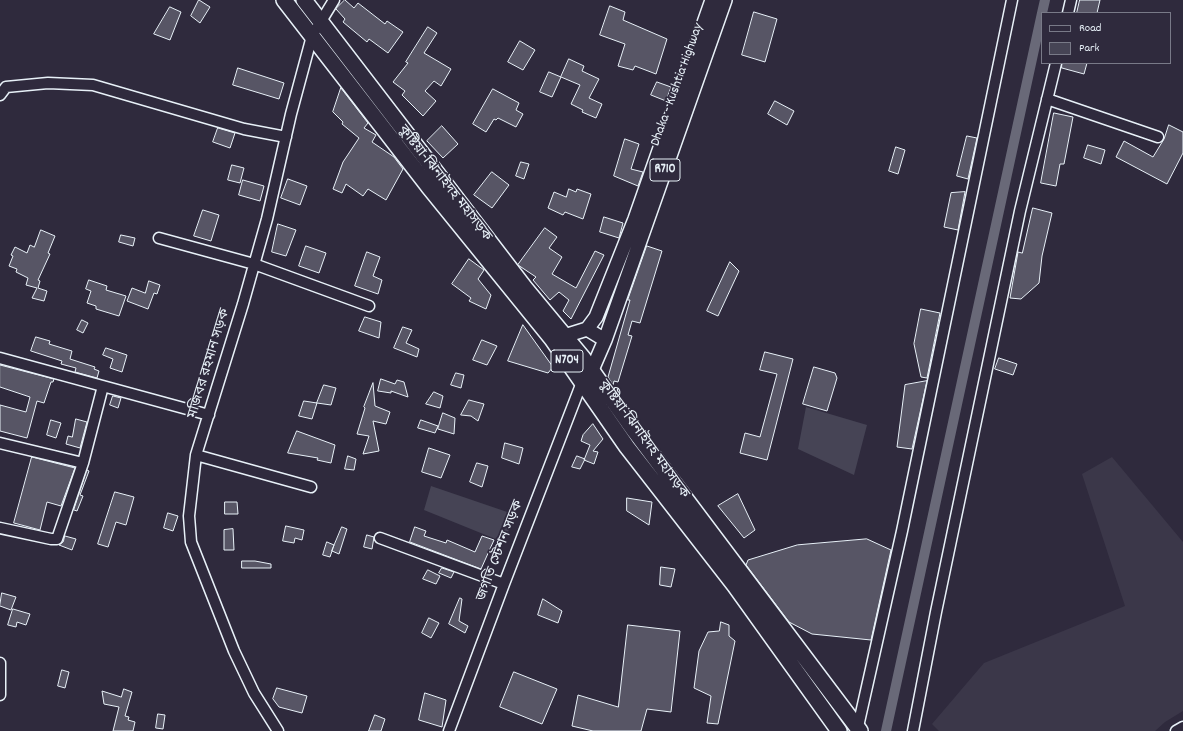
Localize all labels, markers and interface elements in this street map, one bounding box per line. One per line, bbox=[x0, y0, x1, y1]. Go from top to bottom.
legend bbox=[1041, 12, 1171, 64]
text: Road bbox=[1079, 20, 1101, 37]
street label: Dhaka - Kushtia Highway bbox=[648, 21, 708, 149]
text: Park bbox=[1079, 40, 1099, 57]
street label: কুষ্টিয়া-ঝিনাইদহ মহাসড়ক bbox=[394, 123, 494, 245]
road number: R710 bbox=[650, 159, 680, 181]
street label: মজিবর রহমান সড়ক bbox=[185, 307, 235, 421]
road number: N704 bbox=[551, 350, 583, 372]
street label: কুষ্টিয়া-ঝিনাইদহ মহাসড়ক bbox=[594, 377, 692, 503]
street label: জগতি স্টেশন সড়ক bbox=[474, 498, 528, 604]

